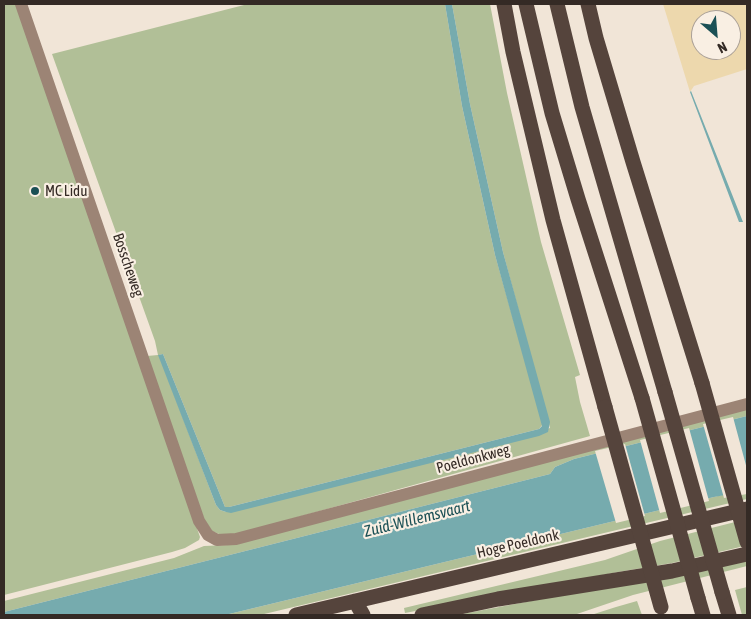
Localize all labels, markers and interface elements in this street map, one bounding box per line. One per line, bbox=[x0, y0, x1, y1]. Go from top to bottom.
north arrow bbox=[691, 10, 741, 60]
text: N bbox=[715, 38, 730, 56]
place label: MC Lidu bbox=[45, 182, 87, 200]
marker: MC Lidu bbox=[29, 185, 41, 197]
street label: Bosscheweg bbox=[109, 231, 147, 299]
street label: Poeldonkweg bbox=[434, 441, 512, 477]
water label: Zuid-Willemsvaart bbox=[362, 497, 472, 541]
street label: Hoge Poeldonk bbox=[475, 526, 561, 562]

